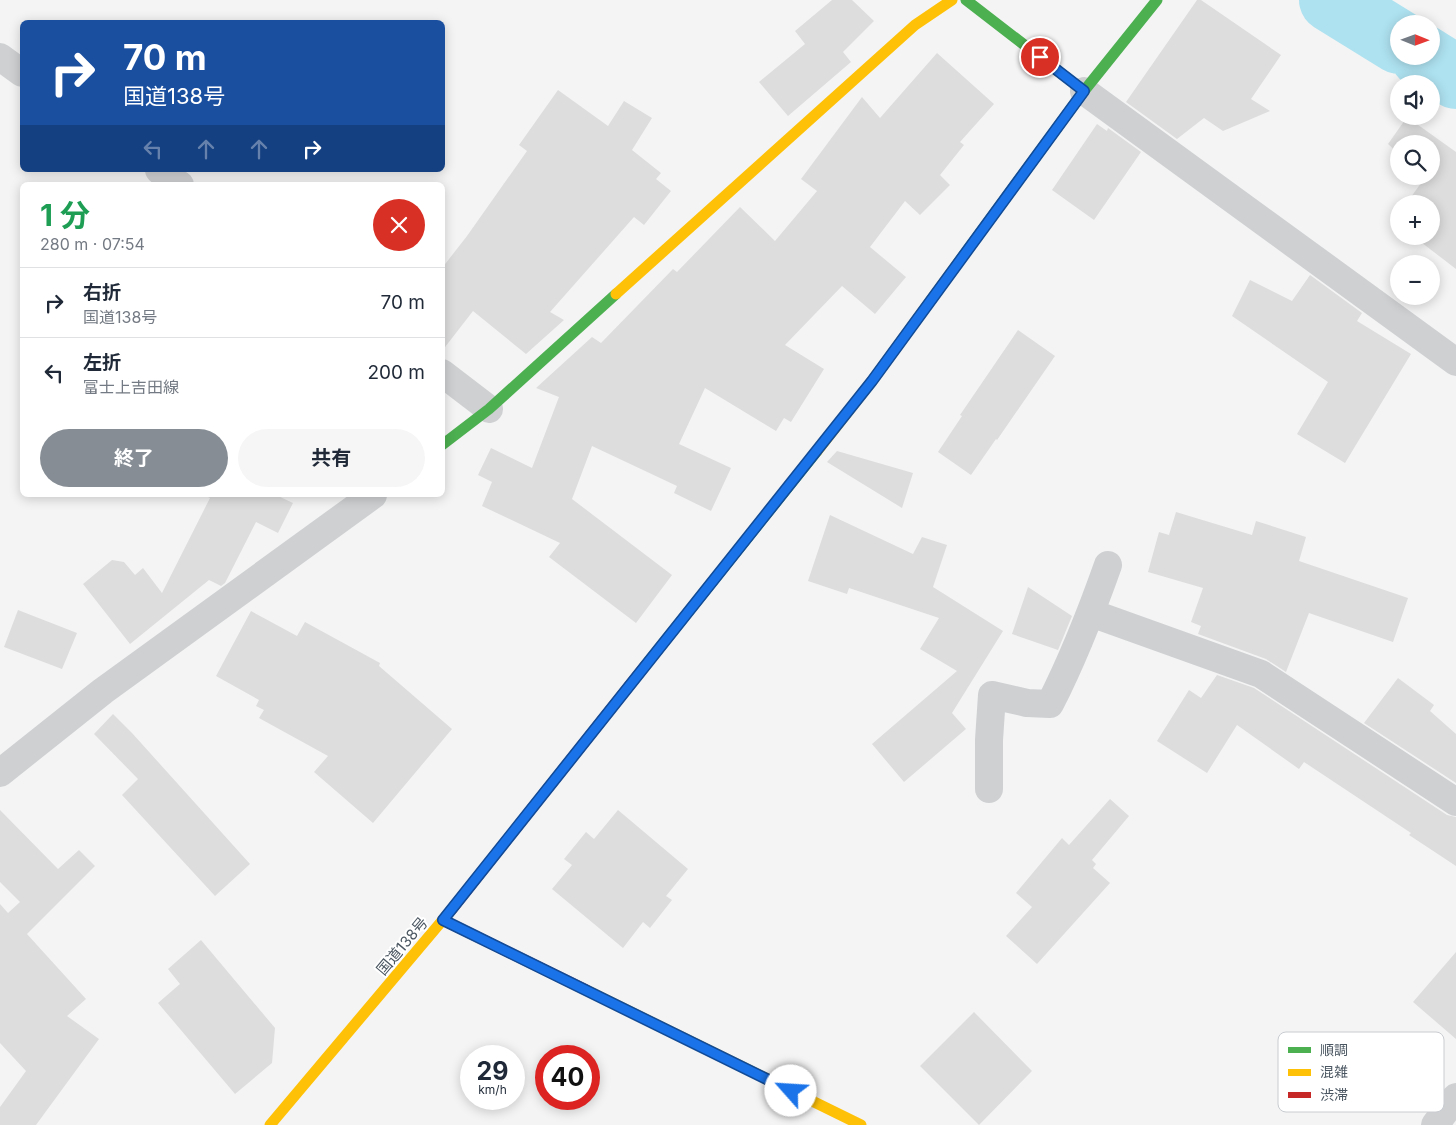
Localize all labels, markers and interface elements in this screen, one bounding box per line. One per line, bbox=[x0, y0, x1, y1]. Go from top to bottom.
north arrow bbox=[1390, 15, 1440, 65]
map controls bbox=[1390, 15, 1440, 305]
text: 70 m bbox=[123, 36, 207, 78]
pin bbox=[1019, 36, 1061, 78]
icon: right bbox=[40, 40, 105, 105]
icon: arrive bbox=[1026, 43, 1054, 71]
button: sound bbox=[1390, 75, 1440, 125]
text: 国道138号 bbox=[123, 83, 225, 109]
icon: left bbox=[139, 135, 167, 163]
icon: ahead bbox=[192, 135, 220, 163]
icon: ahead bbox=[245, 135, 273, 163]
icon: right bbox=[298, 135, 326, 163]
button: search bbox=[1390, 135, 1440, 185]
button: + bbox=[1390, 195, 1440, 245]
text: 1 分 bbox=[40, 197, 90, 233]
button: close bbox=[373, 199, 425, 251]
text: 280 m · 07:54 bbox=[40, 234, 145, 254]
button: − bbox=[1390, 255, 1440, 305]
text: 右折 bbox=[83, 281, 121, 304]
icon: right bbox=[40, 289, 68, 317]
text: 70 m bbox=[381, 291, 425, 314]
text: 国道138号 bbox=[83, 307, 157, 327]
text: 左折 bbox=[83, 351, 121, 374]
icon: left bbox=[40, 359, 68, 387]
text: 200 m bbox=[367, 361, 425, 384]
text: 富士上吉田線 bbox=[83, 377, 179, 397]
button: 終了 bbox=[40, 429, 228, 487]
button: 共有 bbox=[238, 429, 425, 487]
street label: 国道138号 bbox=[372, 913, 432, 979]
legend bbox=[1278, 1032, 1444, 1112]
text: 順調 bbox=[1320, 1041, 1348, 1058]
speed limit sign: 40 bbox=[535, 1045, 600, 1110]
text: 29 bbox=[477, 1056, 508, 1086]
text: 混雑 bbox=[1320, 1063, 1348, 1080]
position arrow bbox=[764, 1064, 816, 1116]
text: km/h bbox=[478, 1082, 507, 1097]
text: 渋滞 bbox=[1320, 1086, 1348, 1103]

